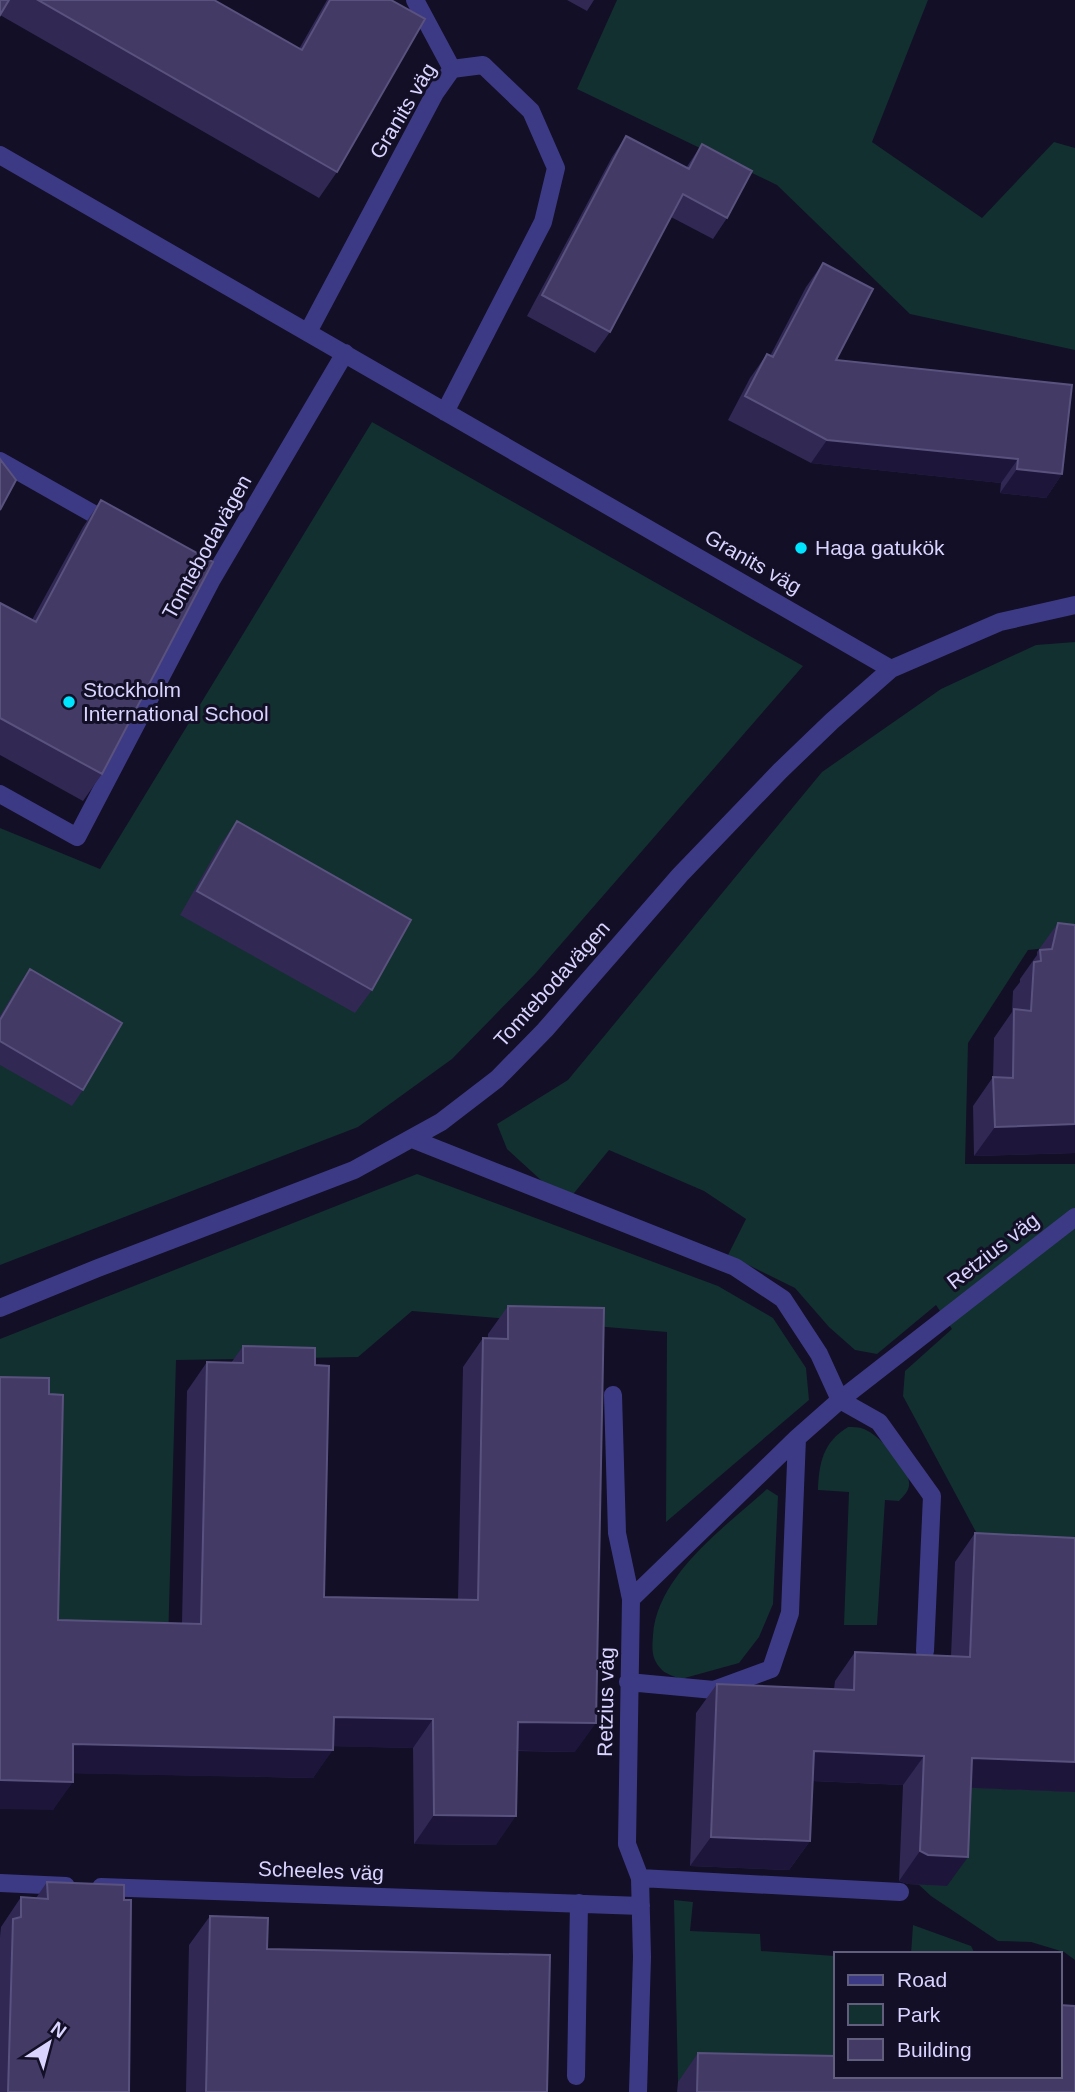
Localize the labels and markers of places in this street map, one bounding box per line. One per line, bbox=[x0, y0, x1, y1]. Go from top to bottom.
place label: Haga gatukök bbox=[815, 536, 945, 559]
marker: Haga gatukök bbox=[793, 540, 809, 556]
place label: Stockholm International School bbox=[83, 678, 269, 725]
marker: Stockholm International School bbox=[61, 694, 77, 710]

